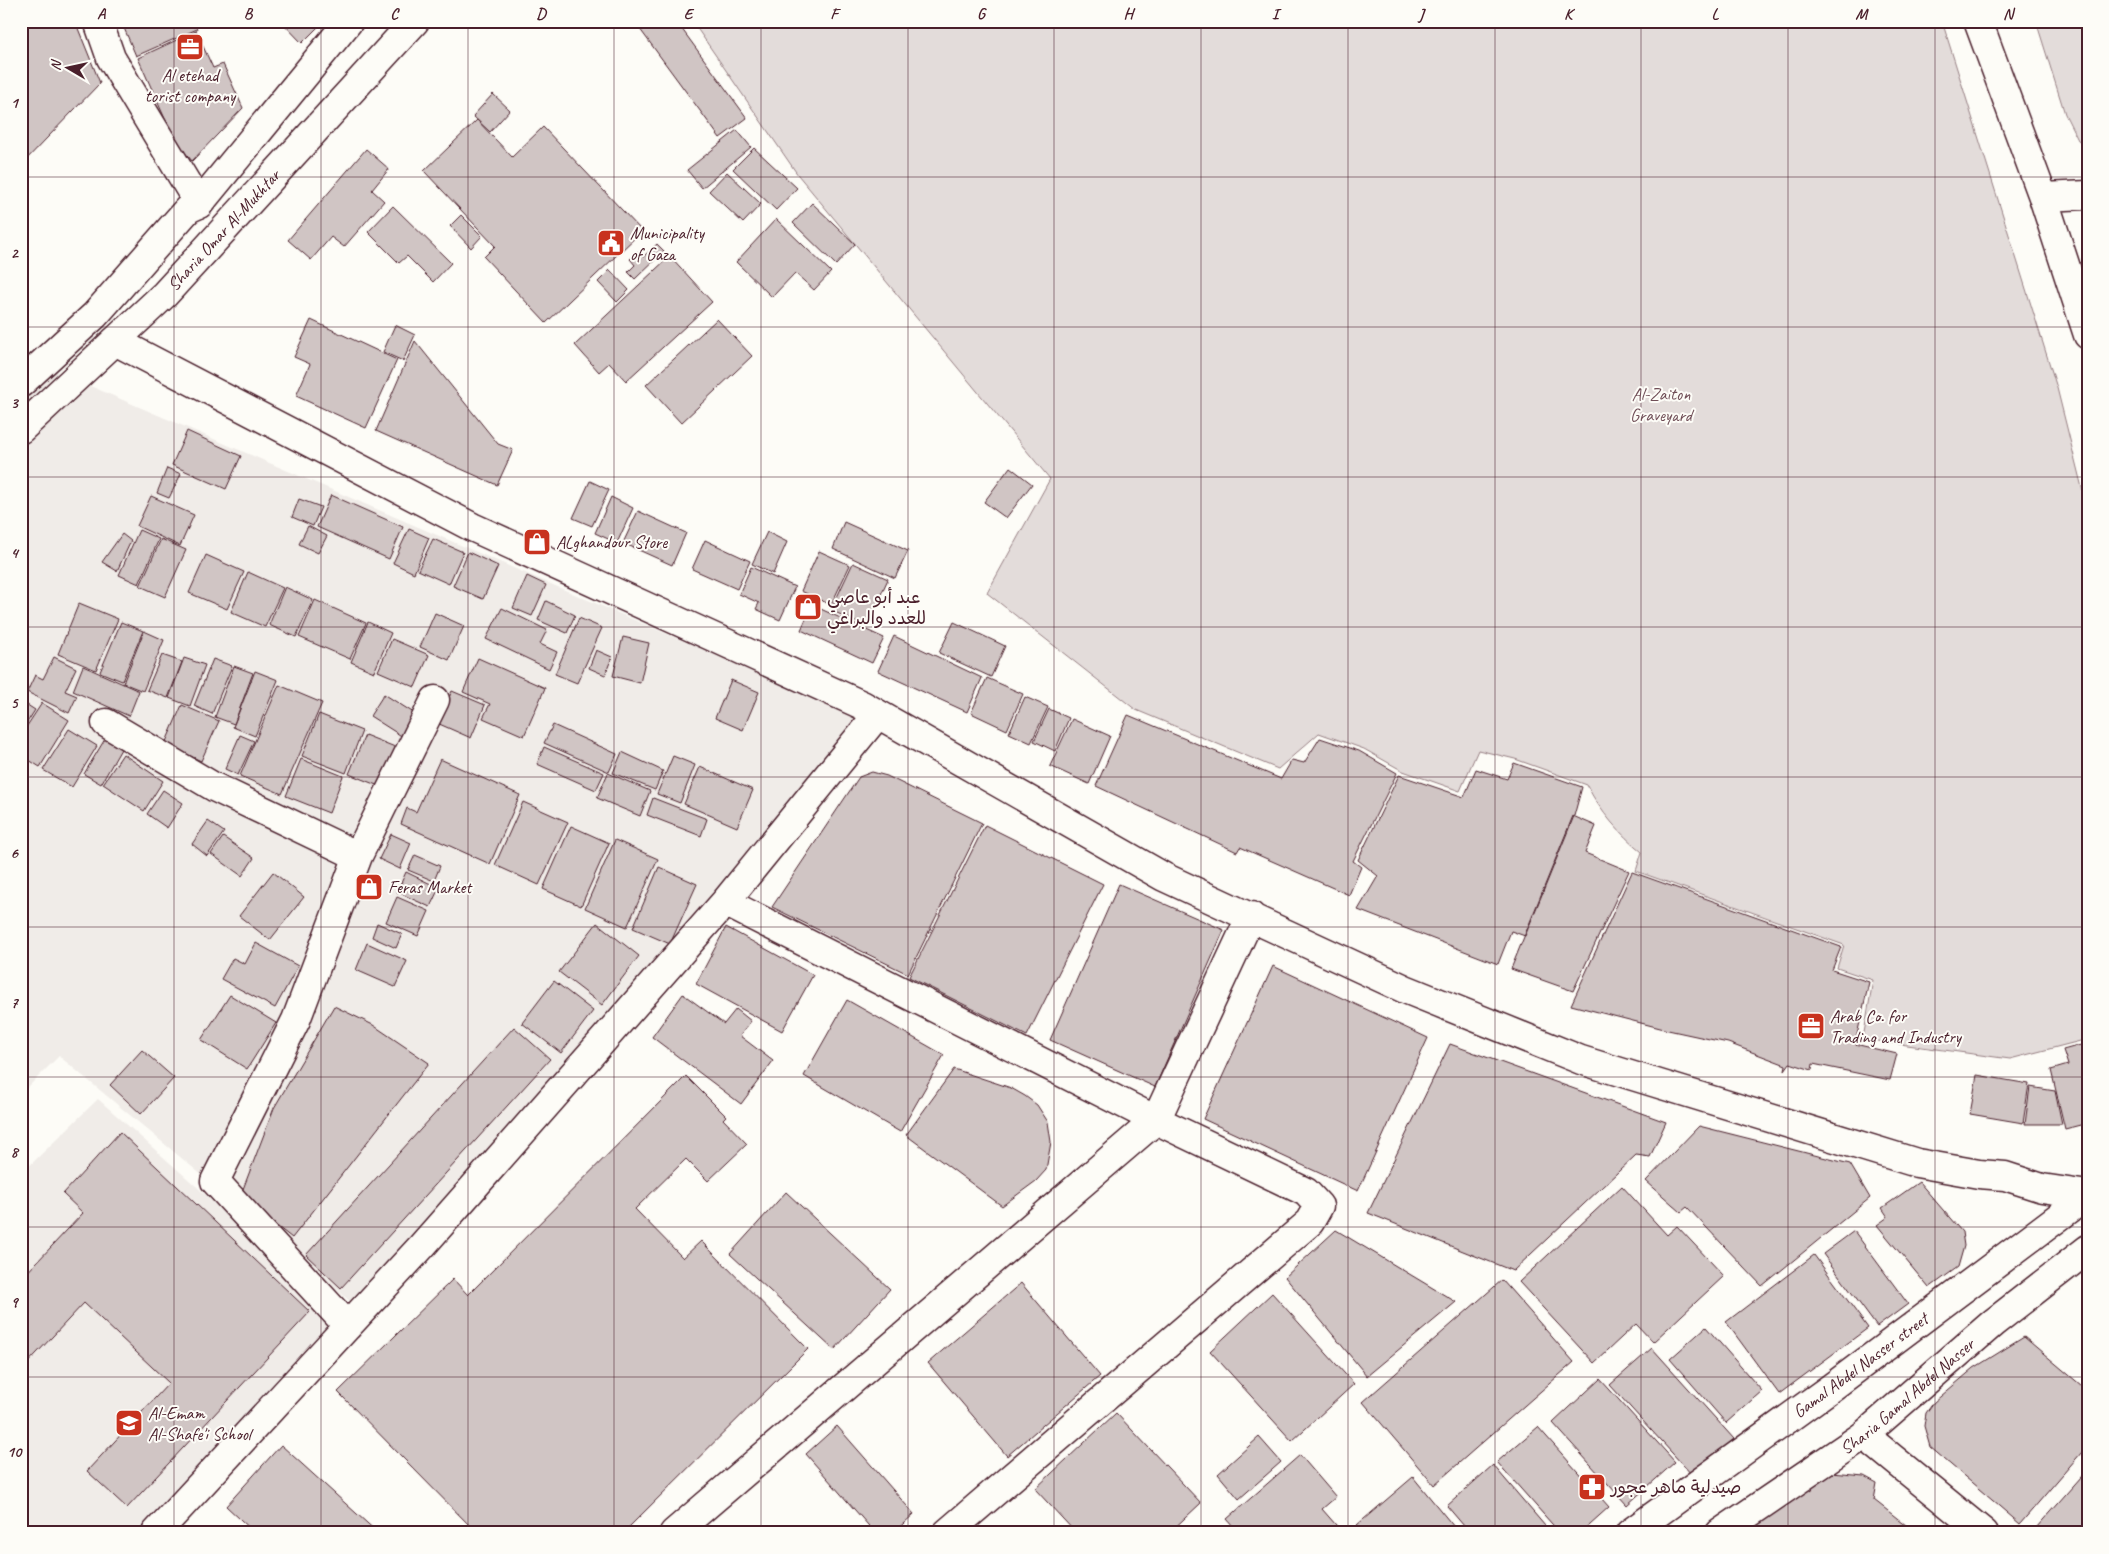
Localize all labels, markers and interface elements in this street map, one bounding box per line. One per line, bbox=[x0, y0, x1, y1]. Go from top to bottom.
text: A bbox=[97, 4, 107, 24]
text: B bbox=[244, 4, 254, 24]
text: C bbox=[390, 4, 400, 24]
text: D bbox=[536, 4, 547, 24]
text: E bbox=[684, 4, 695, 24]
text: F bbox=[830, 4, 841, 24]
text: G bbox=[977, 4, 987, 24]
text: H bbox=[1123, 4, 1135, 24]
text: I bbox=[1272, 4, 1282, 24]
text: J bbox=[1417, 4, 1426, 24]
text: K bbox=[1564, 4, 1576, 24]
text: L bbox=[1712, 4, 1720, 24]
text: M bbox=[1855, 4, 1869, 24]
text: N bbox=[2003, 4, 2016, 24]
office icon: Al etehad torist company bbox=[175, 32, 205, 62]
north arrow bbox=[42, 42, 92, 92]
text: N bbox=[47, 58, 65, 72]
place label: Al etehad torist company bbox=[145, 64, 237, 107]
text: 1 bbox=[10, 93, 19, 113]
street label: Sharia Omar Al-Mukhtar bbox=[162, 163, 286, 295]
place label: Municipality of Gaza bbox=[630, 222, 706, 265]
public building icon: Municipality of Gaza bbox=[596, 228, 626, 258]
text: 2 bbox=[10, 243, 19, 263]
park label: Al-Zaiton Graveyard bbox=[1630, 383, 1695, 426]
text: 3 bbox=[10, 393, 19, 413]
shop icon: ALghandour Store bbox=[522, 527, 552, 557]
place label: ALghandour Store bbox=[556, 531, 668, 553]
text: 4 bbox=[10, 543, 19, 563]
place label: عبد أبو عاصي للعدد والبراغي bbox=[827, 586, 926, 634]
shop icon: عبد أبو عاصي للعدد والبراغي bbox=[793, 592, 823, 622]
text: 5 bbox=[11, 693, 20, 713]
text: 6 bbox=[10, 843, 19, 863]
shop icon: Feras Market bbox=[354, 872, 384, 902]
place label: Feras Market bbox=[388, 876, 473, 898]
text: 7 bbox=[10, 993, 19, 1013]
place label: Arab Co. for Trading and Industry bbox=[1830, 1005, 1963, 1048]
office icon: Arab Co. for Trading and Industry bbox=[1796, 1011, 1826, 1041]
text: 8 bbox=[10, 1142, 19, 1162]
text: 9 bbox=[10, 1292, 19, 1312]
street label: Gamal Abdel Nasser street bbox=[1789, 1306, 1935, 1423]
street label: Sharia Gamal Abdel Nasser bbox=[1836, 1332, 1981, 1459]
place label: Al-Emam Al-Shafe'i School bbox=[148, 1402, 254, 1445]
school or university icon: Al-Emam Al-Shafe'i School bbox=[114, 1408, 144, 1438]
text: 10 bbox=[7, 1442, 23, 1462]
pharmacy icon: صيدلية ماهر عجور bbox=[1577, 1472, 1607, 1502]
place label: صيدلية ماهر عجور bbox=[1609, 1476, 1741, 1498]

